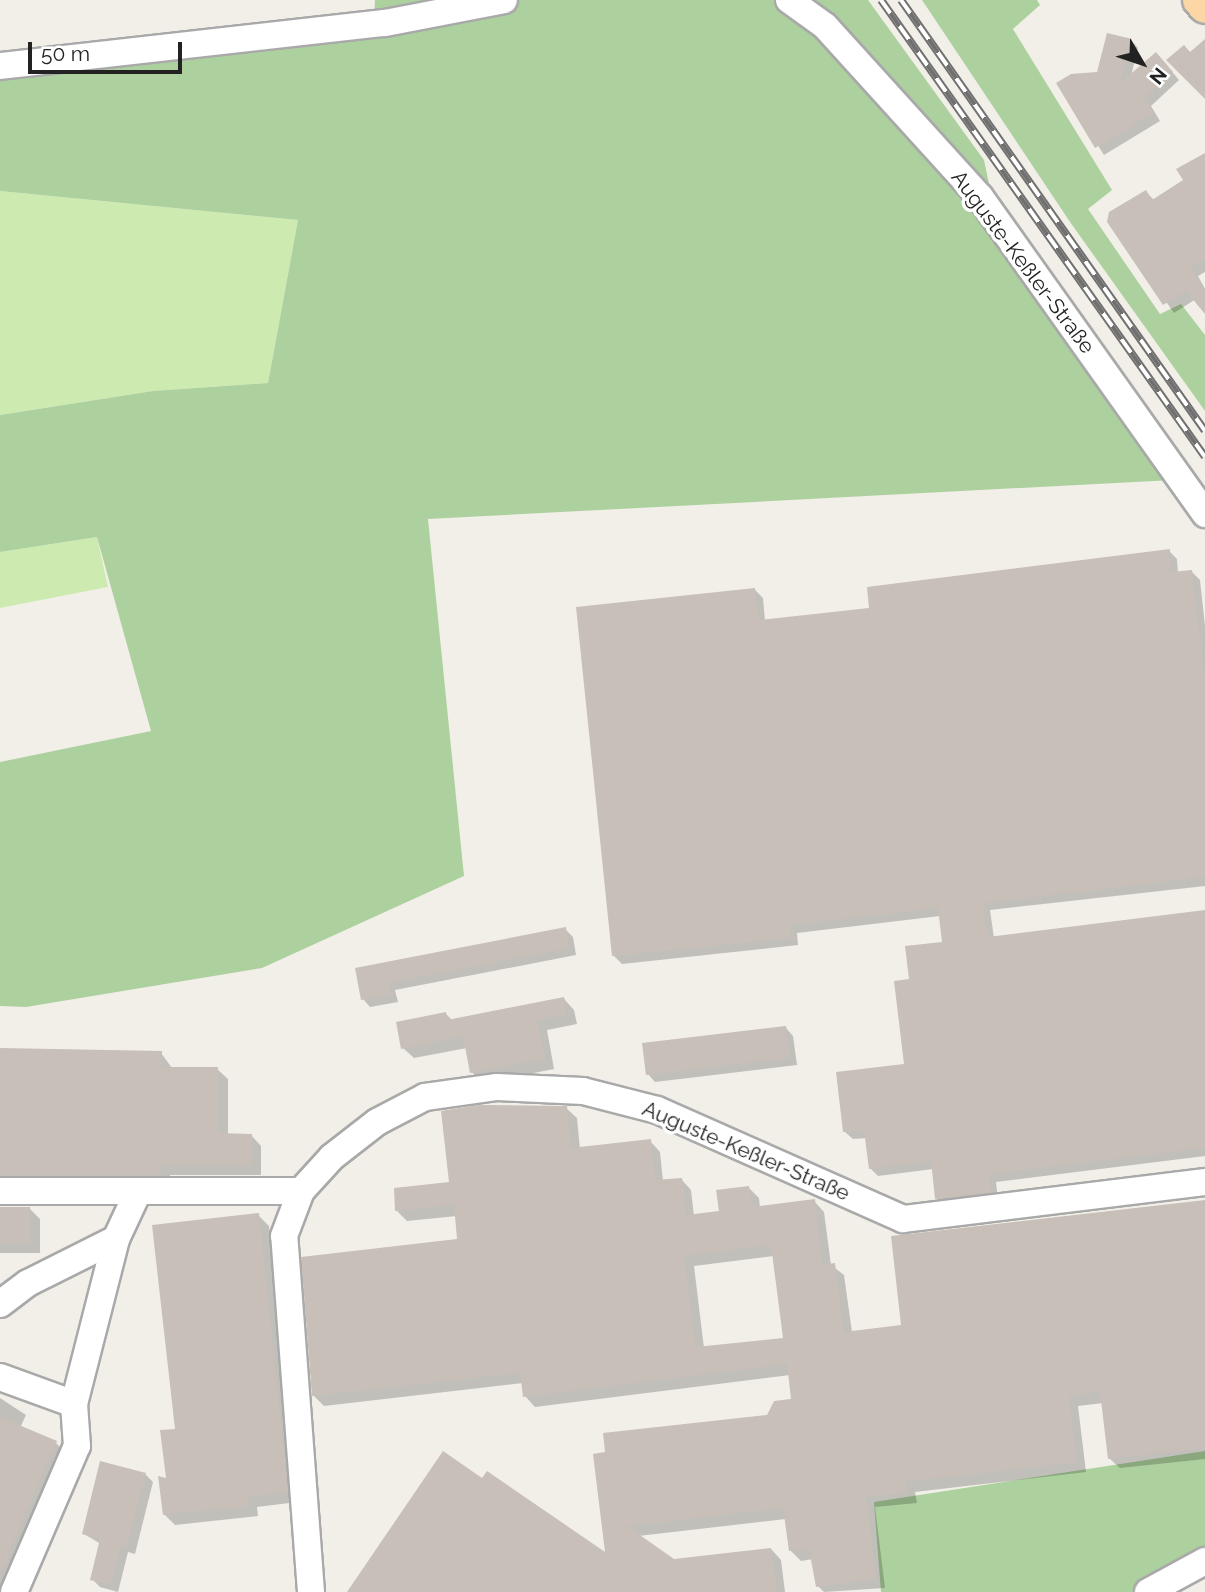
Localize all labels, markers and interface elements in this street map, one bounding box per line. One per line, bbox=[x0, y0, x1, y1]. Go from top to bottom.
scale bar bbox=[32, 28, 186, 72]
north arrow bbox=[1107, 28, 1177, 98]
text: 50 m bbox=[41, 41, 90, 66]
text: N bbox=[1145, 64, 1171, 89]
street label: Auguste-Keßler-Straße bbox=[946, 166, 1100, 358]
street label: Auguste-Keßler-Straße bbox=[639, 1096, 853, 1206]

